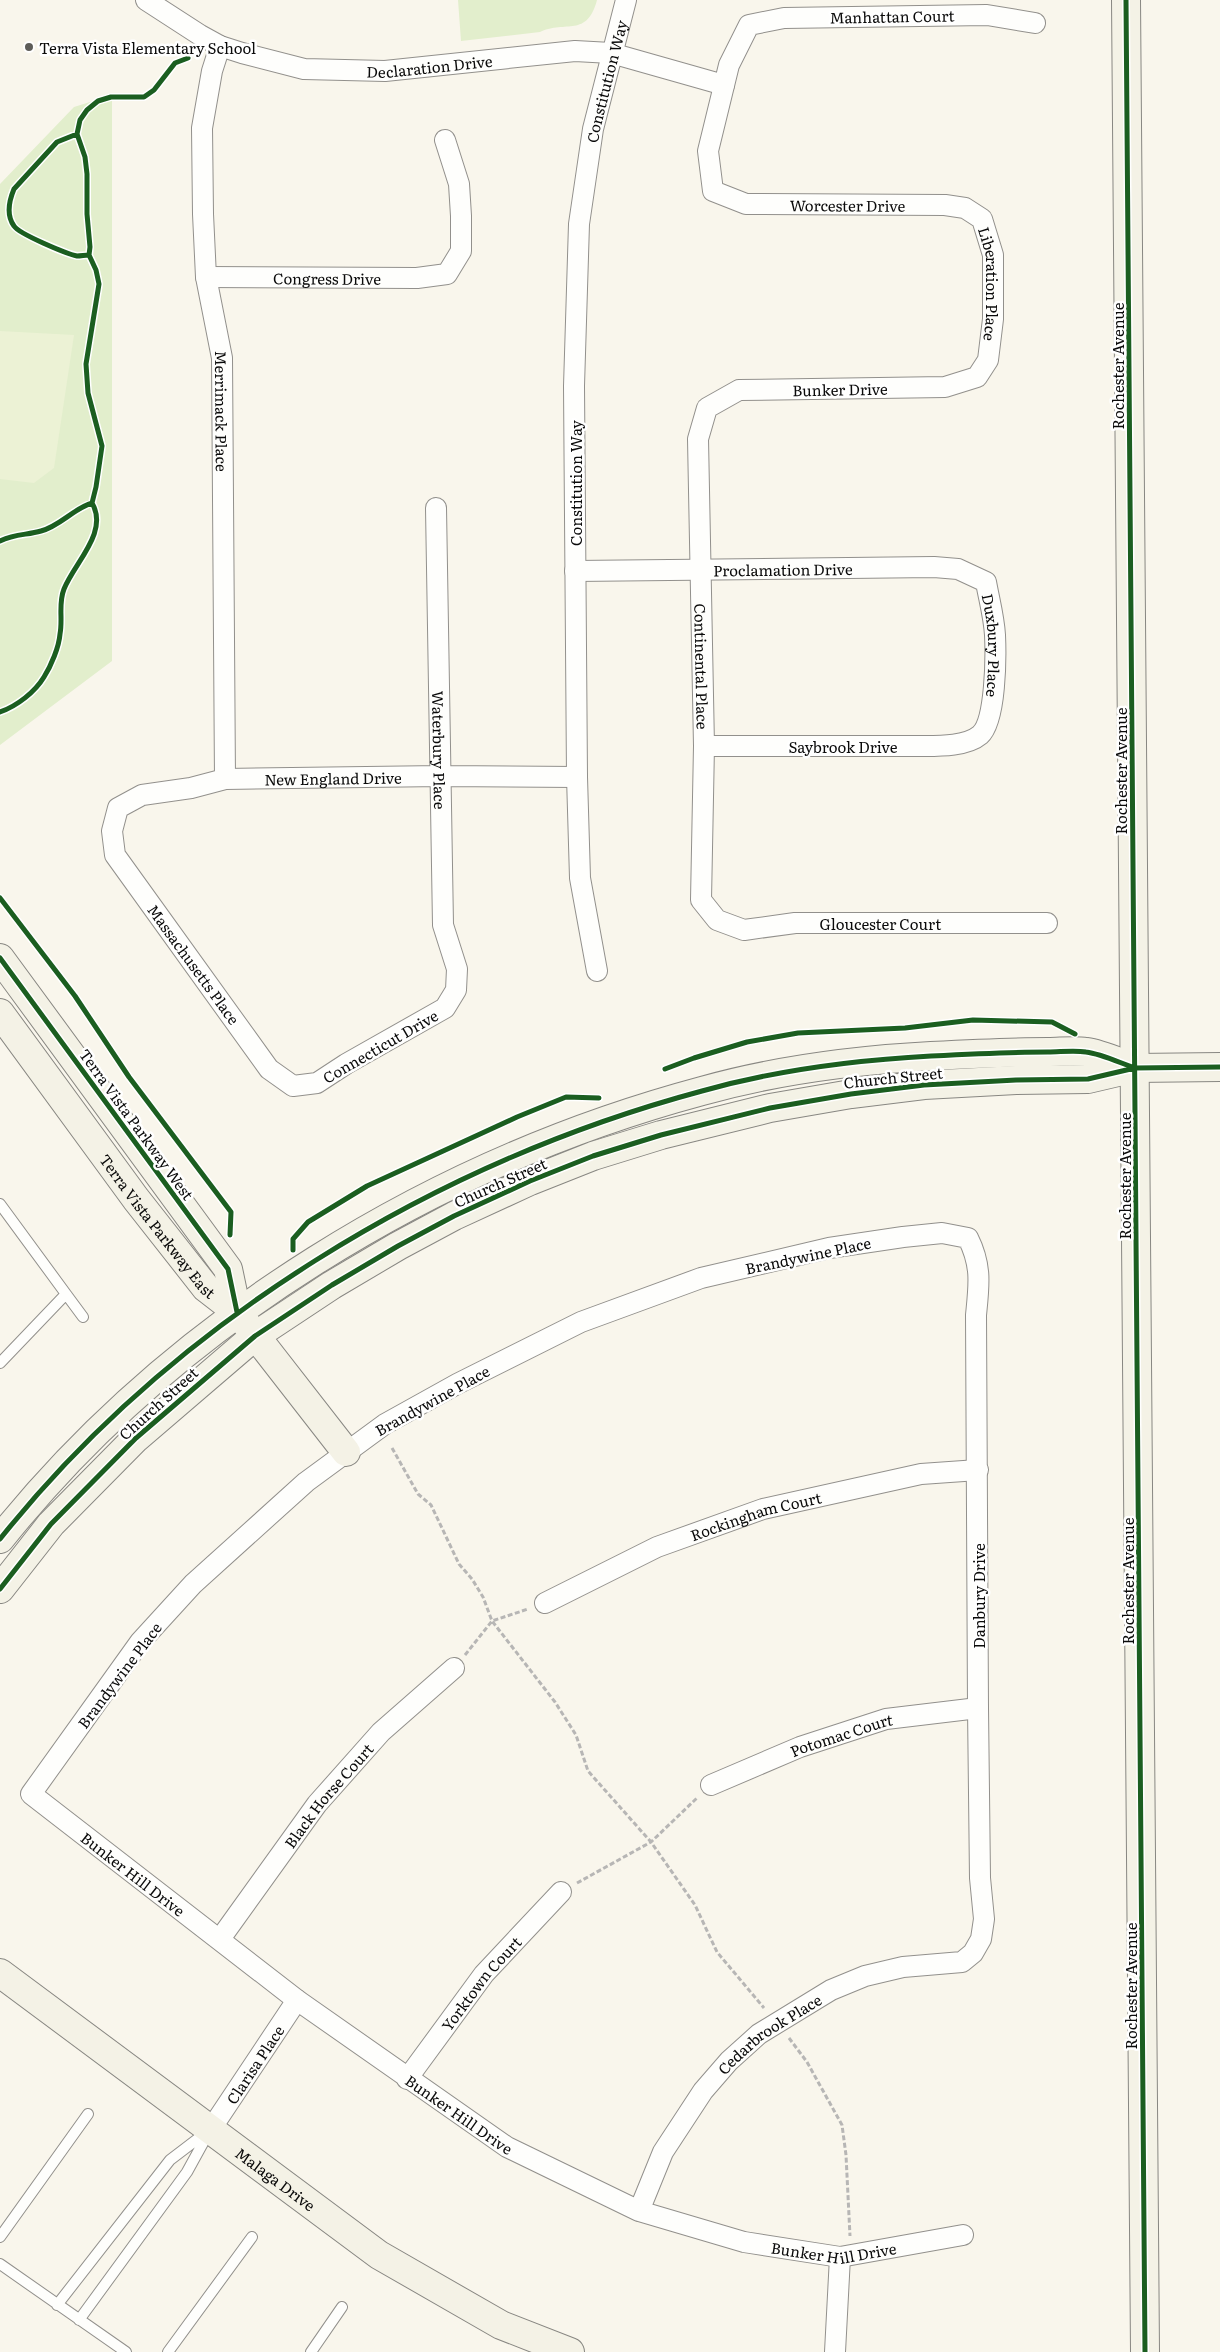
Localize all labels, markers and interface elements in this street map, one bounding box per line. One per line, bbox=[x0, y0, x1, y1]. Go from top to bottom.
street label: Manhattan Court bbox=[829, 3, 955, 29]
street label: Constitution Way bbox=[580, 17, 632, 144]
place label: Terra Vista Elementary School bbox=[39, 36, 256, 59]
marker: Terra Vista Elementary School bbox=[23, 41, 35, 53]
street label: Declaration Drive bbox=[366, 48, 494, 83]
street label: Worcester Drive bbox=[790, 193, 906, 216]
street label: Liberation Place bbox=[973, 224, 1005, 343]
street label: Congress Drive bbox=[273, 266, 381, 289]
street label: Rochester Avenue bbox=[1106, 302, 1129, 430]
street label: Merrimack Place bbox=[210, 351, 234, 472]
street label: Bunker Drive bbox=[792, 377, 888, 401]
street label: Constitution Way bbox=[564, 420, 587, 546]
street label: Proclamation Drive bbox=[713, 556, 853, 581]
street label: Duxbury Place bbox=[977, 591, 1007, 699]
street label: Continental Place bbox=[690, 603, 715, 730]
street label: Waterbury Place bbox=[428, 690, 453, 810]
street label: Rochester Avenue bbox=[1109, 707, 1132, 835]
street label: Saybrook Drive bbox=[788, 735, 898, 758]
street label: New England Drive bbox=[264, 765, 402, 790]
street label: Massachusetts Place bbox=[142, 899, 246, 1029]
street label: Gloucester Court bbox=[820, 912, 941, 935]
street label: Connecticut Drive bbox=[318, 1003, 442, 1088]
street label: Terra Vista Parkway West bbox=[74, 1044, 200, 1204]
street label: Church Street bbox=[842, 1060, 944, 1094]
street label: Rochester Avenue bbox=[1113, 1112, 1136, 1240]
street label: Terra Vista Parkway East bbox=[95, 1149, 221, 1303]
street label: Church Street bbox=[450, 1151, 550, 1213]
street label: Brandywine Place bbox=[743, 1230, 873, 1280]
street label: Brandywine Place bbox=[371, 1359, 494, 1441]
street label: Church Street bbox=[113, 1361, 203, 1445]
street label: Rockingham Court bbox=[687, 1485, 823, 1546]
street label: Rochester Avenue bbox=[1116, 1517, 1139, 1645]
street label: Danbury Drive bbox=[967, 1543, 990, 1649]
street label: Brandywine Place bbox=[71, 1617, 167, 1733]
street label: Potomac Court bbox=[786, 1707, 894, 1762]
street label: Black Horse Court bbox=[278, 1737, 378, 1852]
street label: Bunker Hill Drive bbox=[77, 1826, 191, 1921]
street label: Rochester Avenue bbox=[1119, 1922, 1142, 2050]
street label: Yorktown Court bbox=[435, 1930, 526, 2035]
street label: Cedarbrook Place bbox=[711, 1987, 826, 2079]
street label: Clarisa Place bbox=[220, 2020, 289, 2108]
street label: Bunker Hill Drive bbox=[401, 2068, 517, 2160]
street label: Malaga Drive bbox=[231, 2141, 321, 2216]
street label: Bunker Hill Drive bbox=[770, 2235, 898, 2268]

